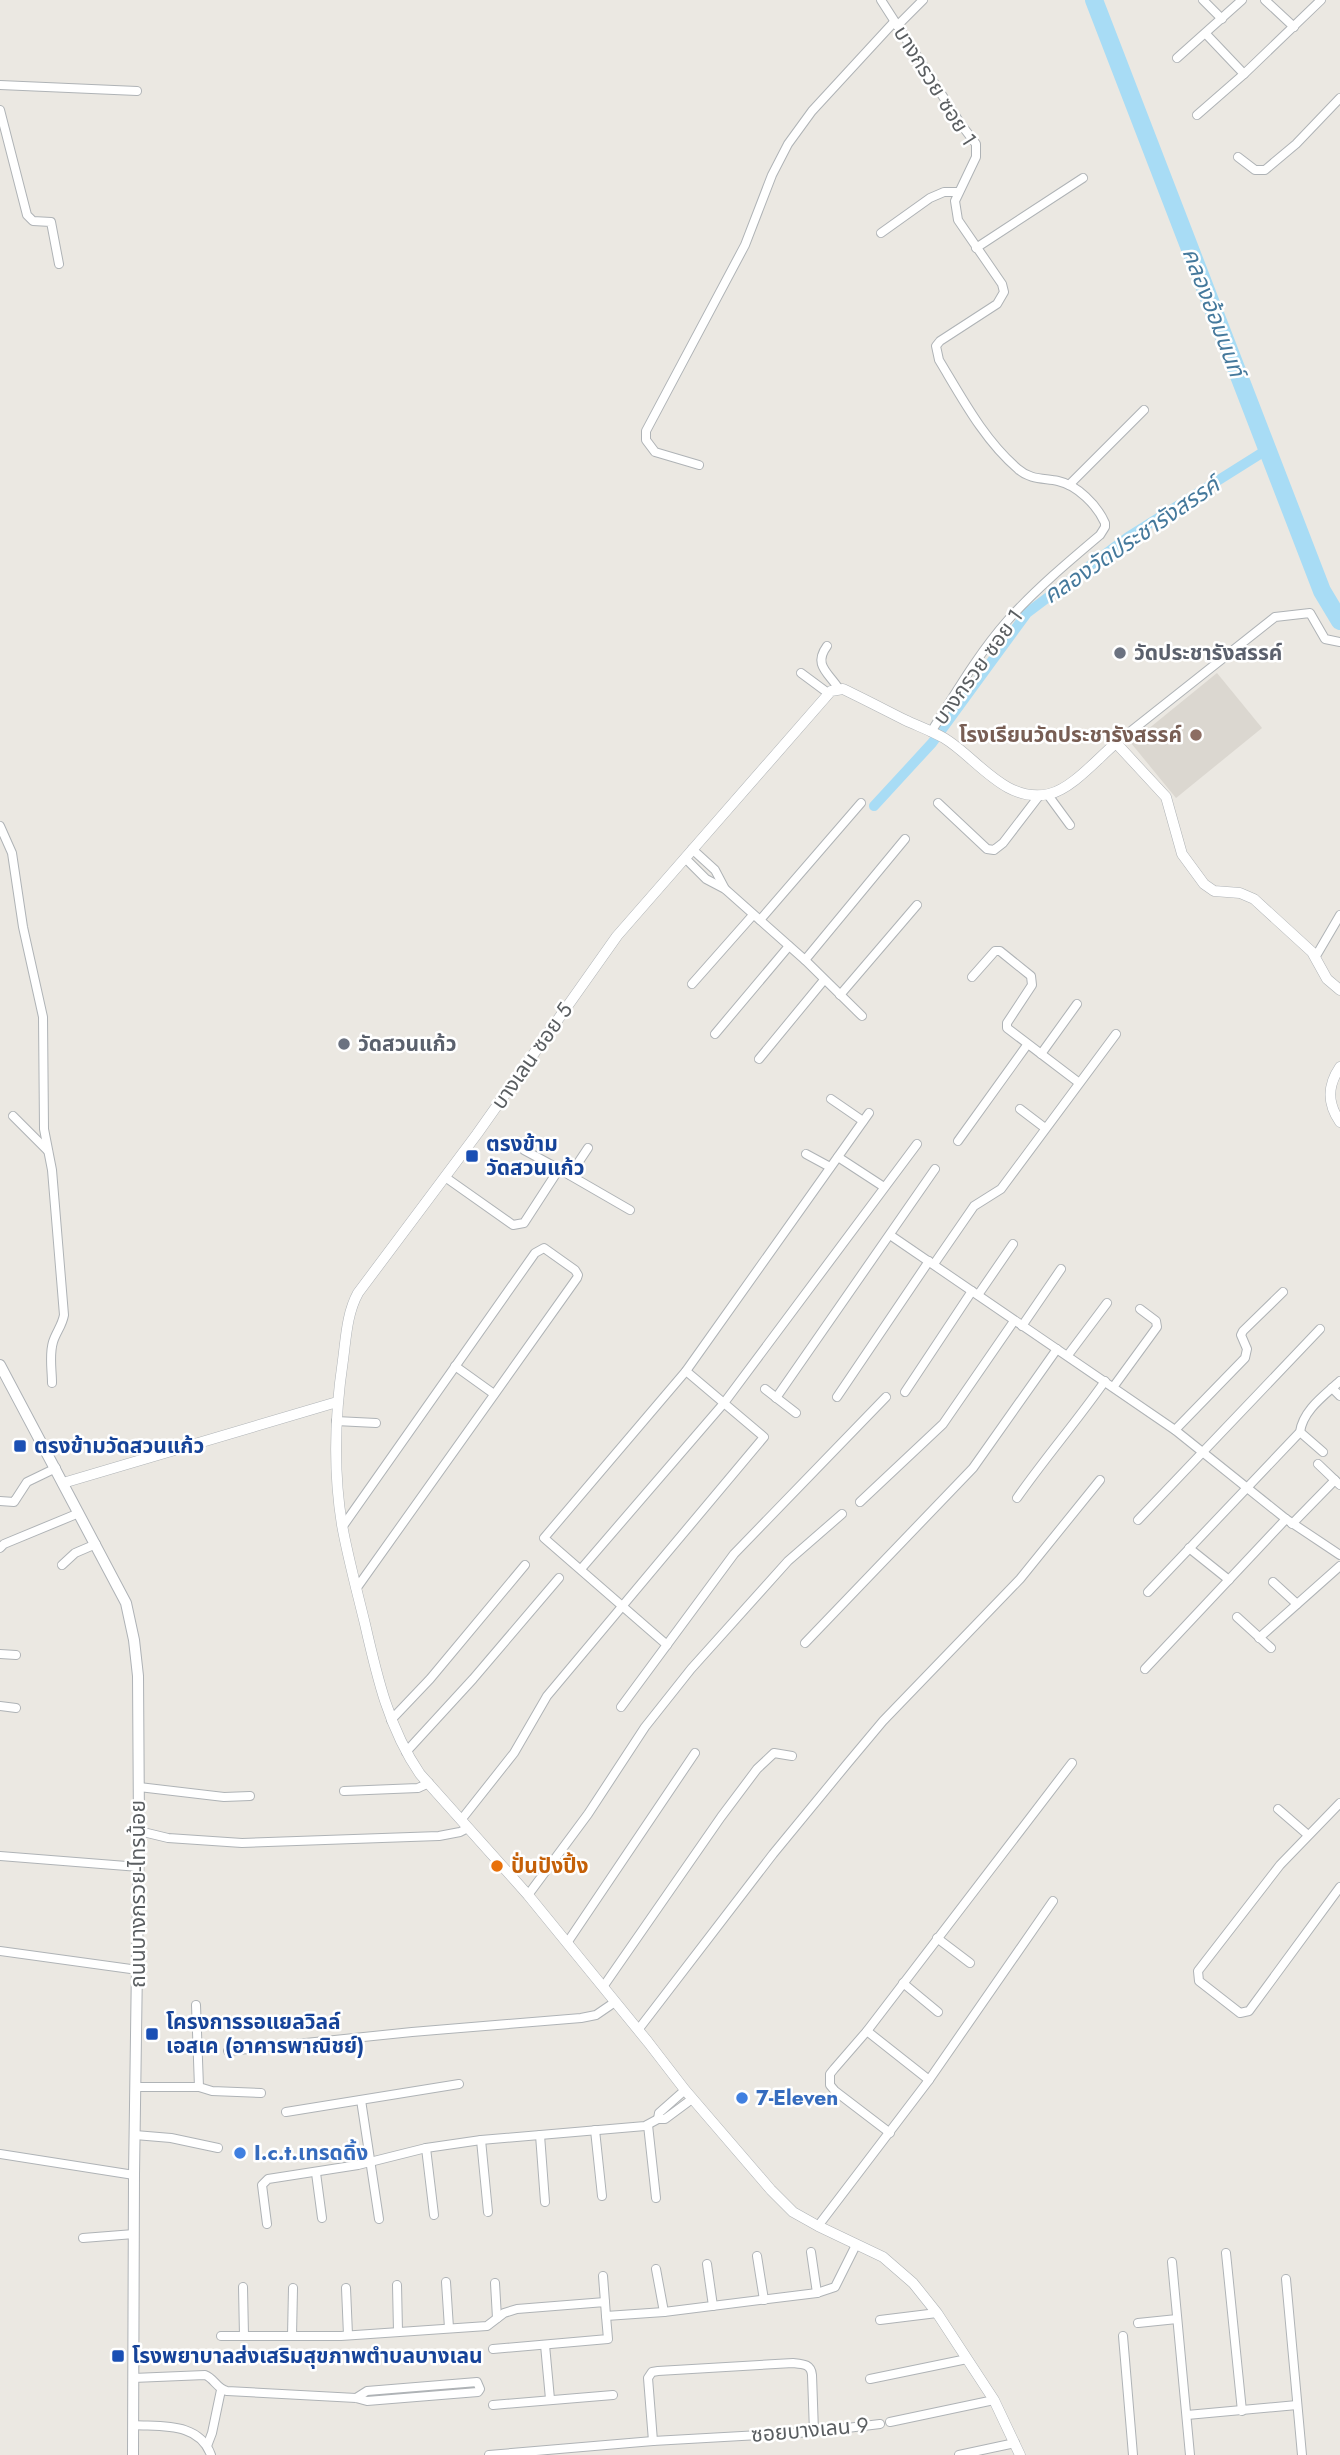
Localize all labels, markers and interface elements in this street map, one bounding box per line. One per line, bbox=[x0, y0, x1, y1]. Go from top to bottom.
street label: บางกรวย ซอย 1 bbox=[886, 20, 984, 152]
water label: คลองอ้อมนนท์ bbox=[1174, 243, 1256, 385]
water label: คลองวัดประชารังสรรค์ bbox=[1036, 466, 1229, 612]
street label: บางกรวย ซอย 1 bbox=[926, 603, 1030, 731]
place label: วัดประชารังสรรค์ bbox=[1134, 638, 1282, 668]
marker: วัดประชารังสรรค์ bbox=[1112, 645, 1128, 661]
place label: โรงเรียนวัดประชารังสรรค์ bbox=[959, 720, 1182, 750]
marker: โรงเรียนวัดประชารังสรรค์ bbox=[1188, 727, 1204, 743]
street label: บางเลน ซอย 5 bbox=[484, 997, 580, 1115]
place label: วัดสวนแก้ว bbox=[358, 1029, 457, 1059]
marker: วัดสวนแก้ว bbox=[336, 1036, 352, 1052]
place label: ตรงข้าม วัดสวนแก้ว bbox=[486, 1129, 585, 1183]
marker: ตรงข้าม วัดสวนแก้ว bbox=[464, 1148, 480, 1164]
place label: ตรงข้ามวัดสวนแก้ว bbox=[34, 1431, 204, 1461]
marker: ตรงข้ามวัดสวนแก้ว bbox=[12, 1438, 28, 1454]
street label: ถนนบางกรวย-ไทรน้อย bbox=[123, 1800, 153, 1988]
place label: ปั่นปังปิ้ง bbox=[511, 1851, 589, 1881]
marker: ปั่นปังปิ้ง bbox=[489, 1858, 505, 1874]
place label: โครงการรอแยลวิลล์ เอสเค (อาคารพาณิชย์) bbox=[166, 2007, 364, 2061]
marker: โครงการรอแยลวิลล์ เอสเค (อาคารพาณิชย์) bbox=[144, 2026, 160, 2042]
place label: 7-Eleven bbox=[756, 2083, 838, 2113]
marker: 7-Eleven bbox=[734, 2090, 750, 2106]
place label: I.c.t.เทรดดิ้ง bbox=[254, 2138, 368, 2168]
marker: I.c.t.เทรดดิ้ง bbox=[232, 2145, 248, 2161]
place label: โรงพยาบาลส่งเสริมสุขภาพตำบลบางเลน bbox=[132, 2341, 483, 2371]
marker: โรงพยาบาลส่งเสริมสุขภาพตำบลบางเลน bbox=[110, 2348, 126, 2364]
street label: ซอยบางเลน 9 bbox=[750, 2410, 870, 2450]

